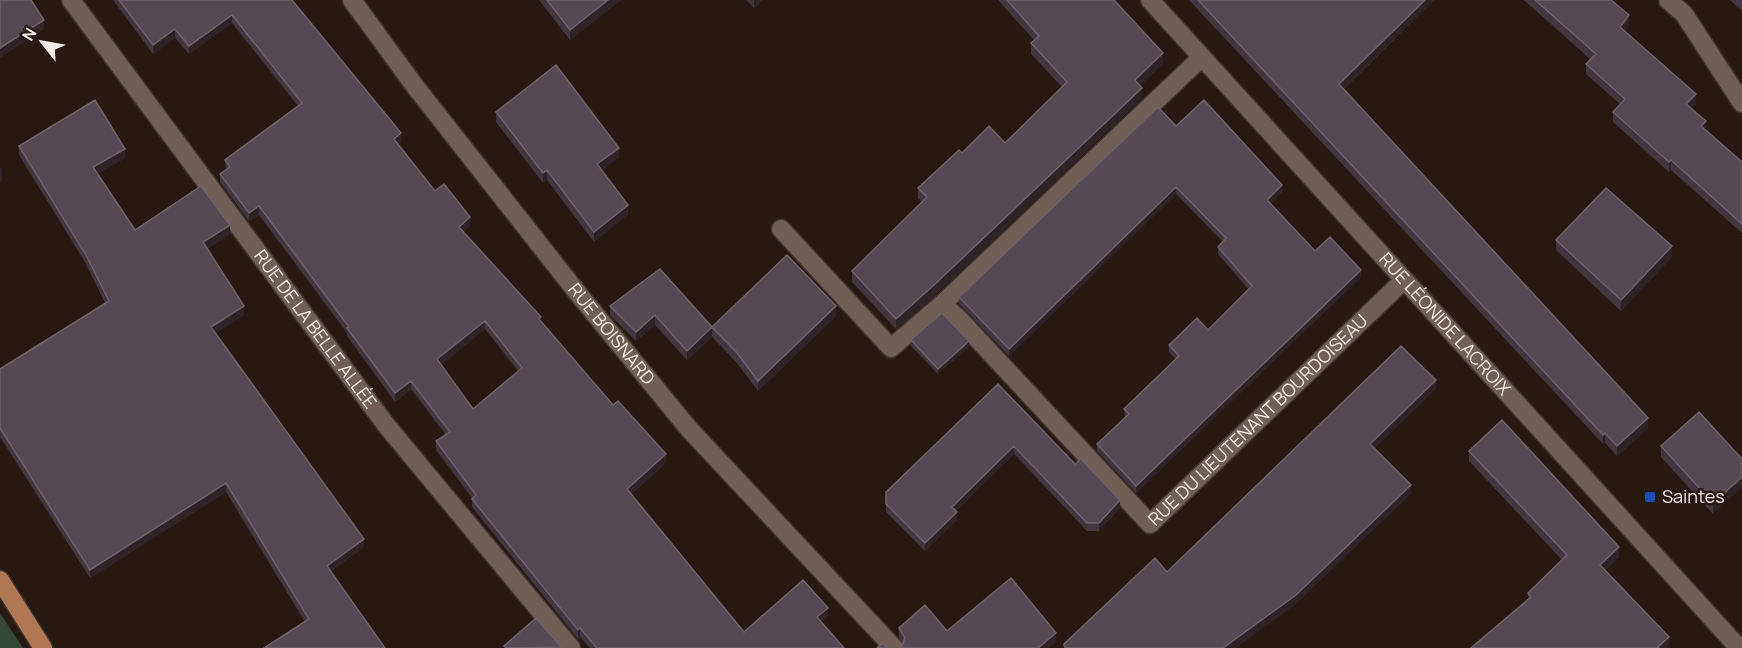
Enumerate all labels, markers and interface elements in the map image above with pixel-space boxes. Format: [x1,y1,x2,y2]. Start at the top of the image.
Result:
north arrow [12,12,72,72]
text: N [17,24,42,45]
street label: RUE DE LA BELLE ALLÉE [249,245,383,413]
street label: RUE LÉONIDE LACROIX [1374,247,1516,400]
street label: RUE BOISNARD [563,278,661,389]
street label: RUE DU LIEUTENANT BOURDOISEAU [1142,308,1372,531]
place label: Saintes [1662,484,1725,508]
marker: Saintes [1643,490,1657,504]

